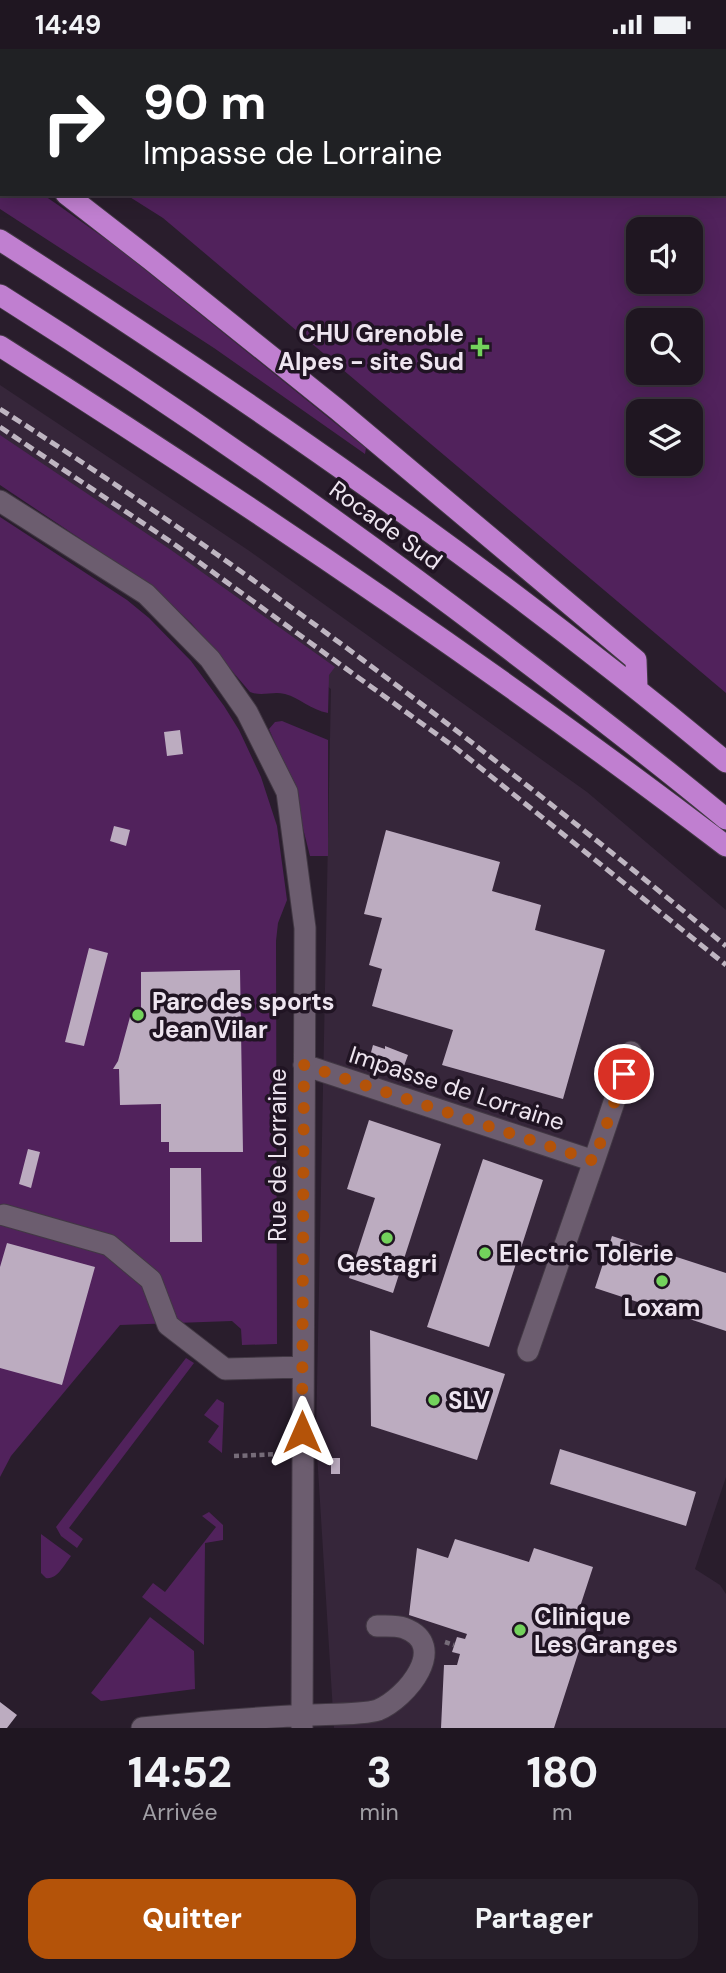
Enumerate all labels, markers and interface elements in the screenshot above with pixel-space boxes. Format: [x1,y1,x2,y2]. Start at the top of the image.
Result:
text: 14:49 [35,8,101,42]
text: 90 m [143,70,266,134]
icon: right [28,77,119,168]
text: Impasse de Lorraine [143,132,443,174]
map controls [626,217,703,476]
button: sound [626,217,703,294]
button: search [626,308,703,385]
place label: CHU Grenoble Alpes - site Sud [278,318,464,377]
marker: CHU Grenoble Alpes - site Sud [470,337,490,357]
button: layers [626,399,703,476]
street label: Rocade Sud [323,474,449,576]
place label: Parc des sports Jean Vilar [152,986,335,1045]
marker: Parc des sports Jean Vilar [130,1007,146,1023]
street label: Impasse de Lorraine [345,1039,569,1137]
pin [594,1044,654,1104]
icon: arrive [605,1055,643,1093]
street label: Rue de Lorraine [262,1068,293,1242]
marker: Gestagri [379,1230,395,1246]
place label: Electric Tolerie [499,1238,674,1269]
marker: Electric Tolerie [477,1245,493,1261]
place label: Gestagri [337,1248,437,1279]
marker: Loxam [654,1273,670,1289]
place label: Loxam [624,1292,700,1323]
place label: SLV [448,1385,490,1416]
marker: SLV [426,1392,442,1408]
position arrow [265,1395,339,1469]
place label: Clinique Les Granges [534,1601,678,1660]
marker: Clinique Les Granges [512,1622,528,1638]
text: 14:52 [128,1745,232,1800]
text: 3 [366,1745,392,1800]
text: 180 [526,1745,598,1800]
text: Arrivée [142,1797,218,1827]
text: min [360,1797,399,1827]
text: m [552,1797,573,1827]
button: Quitter [28,1879,356,1959]
button: Partager [370,1879,698,1959]

